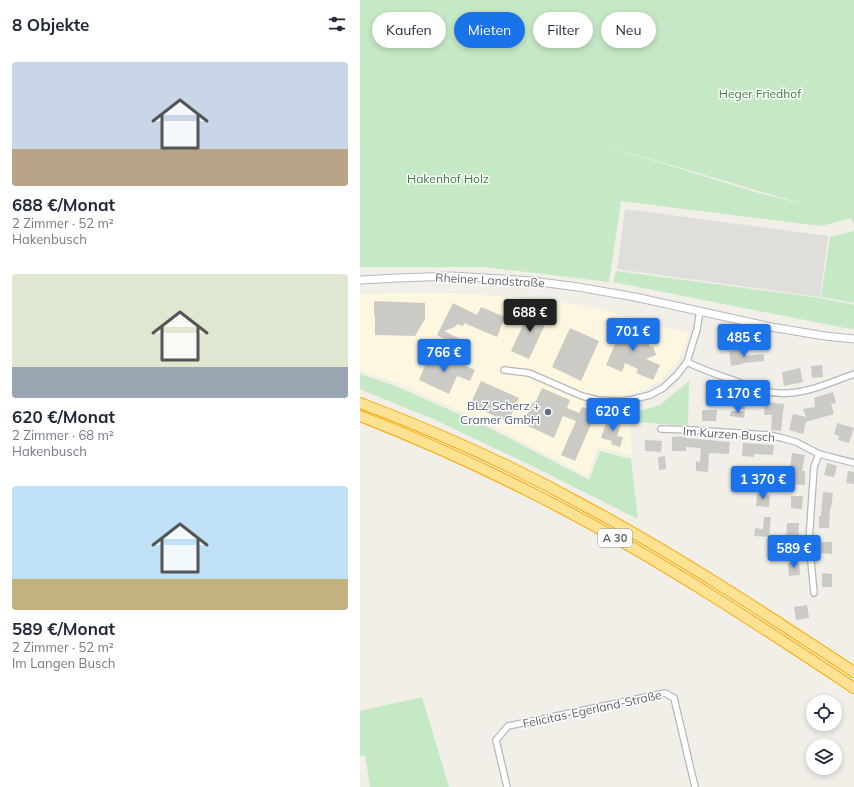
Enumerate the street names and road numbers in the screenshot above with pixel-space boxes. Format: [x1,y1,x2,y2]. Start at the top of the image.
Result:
street label: Rheiner Landstraße [435,270,545,290]
street label: Im Kurzen Busch [682,423,776,445]
road number: A 30 [598,529,632,547]
street label: Felicitas-Egerland-Straße [521,687,663,731]

